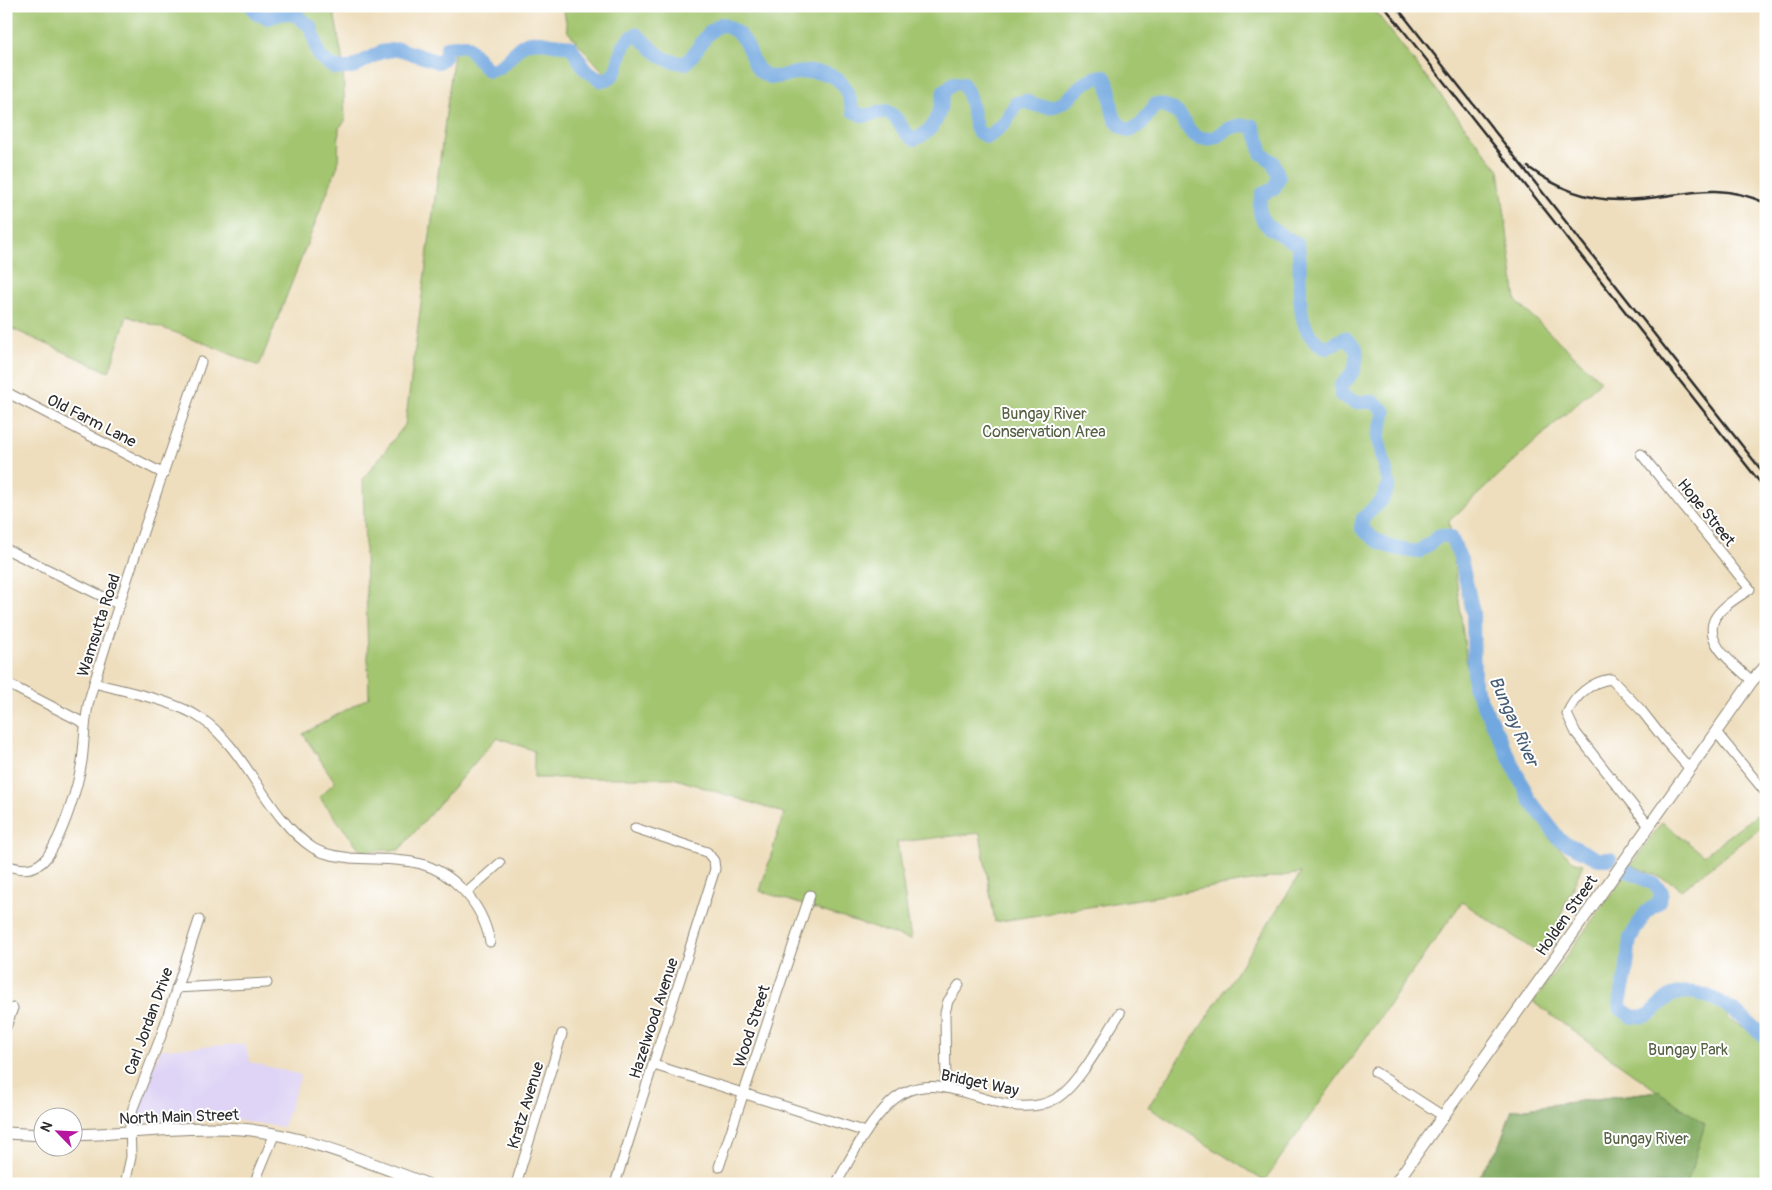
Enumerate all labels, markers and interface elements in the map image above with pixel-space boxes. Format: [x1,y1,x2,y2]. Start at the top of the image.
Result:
street label: Old Farm Lane [43,390,140,452]
park label: Bungay River Conservation Area [982,404,1106,442]
street label: Hope Street [1673,475,1740,551]
street label: Wamsutta Road [73,571,125,679]
water label: Bungay River [1484,673,1545,772]
street label: Holden Street [1532,871,1602,960]
street label: Hazelwood Avenue [625,955,683,1081]
street label: Carl Jordan Drive [120,965,178,1078]
street label: Wood Street [729,982,775,1070]
park label: Bungay Park [1648,1040,1728,1060]
street label: Kratz Avenue [503,1059,549,1151]
street label: Bridget Way [939,1065,1021,1101]
street label: North Main Street [119,1105,240,1129]
north arrow [32,1108,82,1158]
text: N [37,1119,56,1135]
park label: Bungay River [1603,1129,1689,1149]

